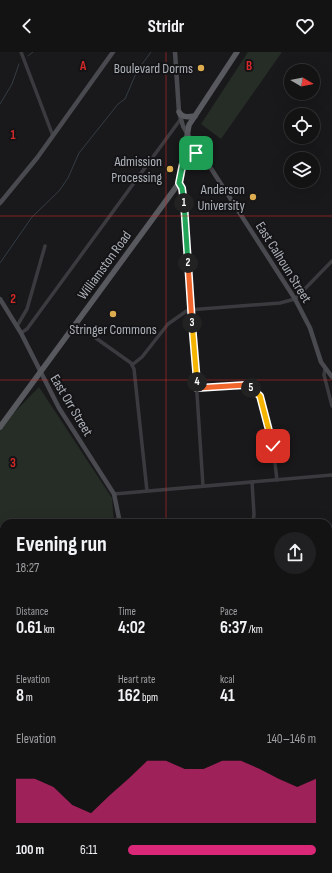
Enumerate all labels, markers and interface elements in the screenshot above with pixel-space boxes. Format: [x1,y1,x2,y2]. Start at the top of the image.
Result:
icon: back [16,15,38,37]
icon: heart [294,15,316,37]
text: Stridr [148,16,184,37]
text: A [79,58,87,74]
text: B [246,58,252,74]
place label: Boulevard Dorms [114,60,193,77]
marker: Boulevard Dorms [196,63,206,73]
north arrow [284,64,320,100]
map controls [284,64,320,188]
button: locate [284,108,320,144]
text: 1 [10,127,16,143]
pin [179,136,213,170]
icon: arrive [185,142,207,164]
button: layers [284,152,320,188]
place label: Admission Processing [111,153,162,186]
marker: Admission Processing [165,164,175,174]
place label: Anderson University [197,181,246,214]
marker: Anderson University [248,192,258,202]
pin: 1 [174,193,194,213]
text: 1 [182,196,186,209]
street label: East Calhoun Street [252,219,315,306]
street label: Williamston Road [74,228,135,303]
pin: 2 [178,253,198,273]
text: 2 [186,256,190,269]
text: 2 [10,291,16,307]
marker: Stringer Commons [108,309,118,319]
pin: 3 [182,313,202,333]
text: 3 [190,316,194,329]
place label: Stringer Commons [69,321,157,338]
street label: East Orr Street [46,371,97,439]
pin: 4 [187,372,207,392]
text: 4 [194,375,200,388]
pin: 5 [241,378,261,398]
text: 5 [249,381,253,394]
pin [256,429,290,463]
icon: check [262,435,284,457]
text: 3 [10,455,16,471]
text: Evening run [16,531,107,558]
button: share [274,532,316,574]
text: 18:27 [16,560,39,576]
text: Distance [16,605,48,618]
text: Time [118,605,136,618]
text: Pace [220,605,238,618]
text: 0.61 [16,618,42,638]
text: 4:02 [118,618,145,638]
text: 6:37 [220,618,247,638]
text: km [42,623,55,636]
text: /km [247,623,263,636]
text: Elevation [16,673,50,686]
text: Heart rate [118,673,156,686]
text: kcal [220,673,235,686]
text: 8 [16,686,24,706]
text: 162 [118,686,140,706]
text: 41 [220,686,235,706]
text: m [24,691,33,704]
text: bpm [140,691,158,704]
text: Elevation [16,731,56,747]
text: 140–146 m [267,731,316,747]
text: 100 m [16,842,44,858]
text: 6:11 [80,842,97,858]

